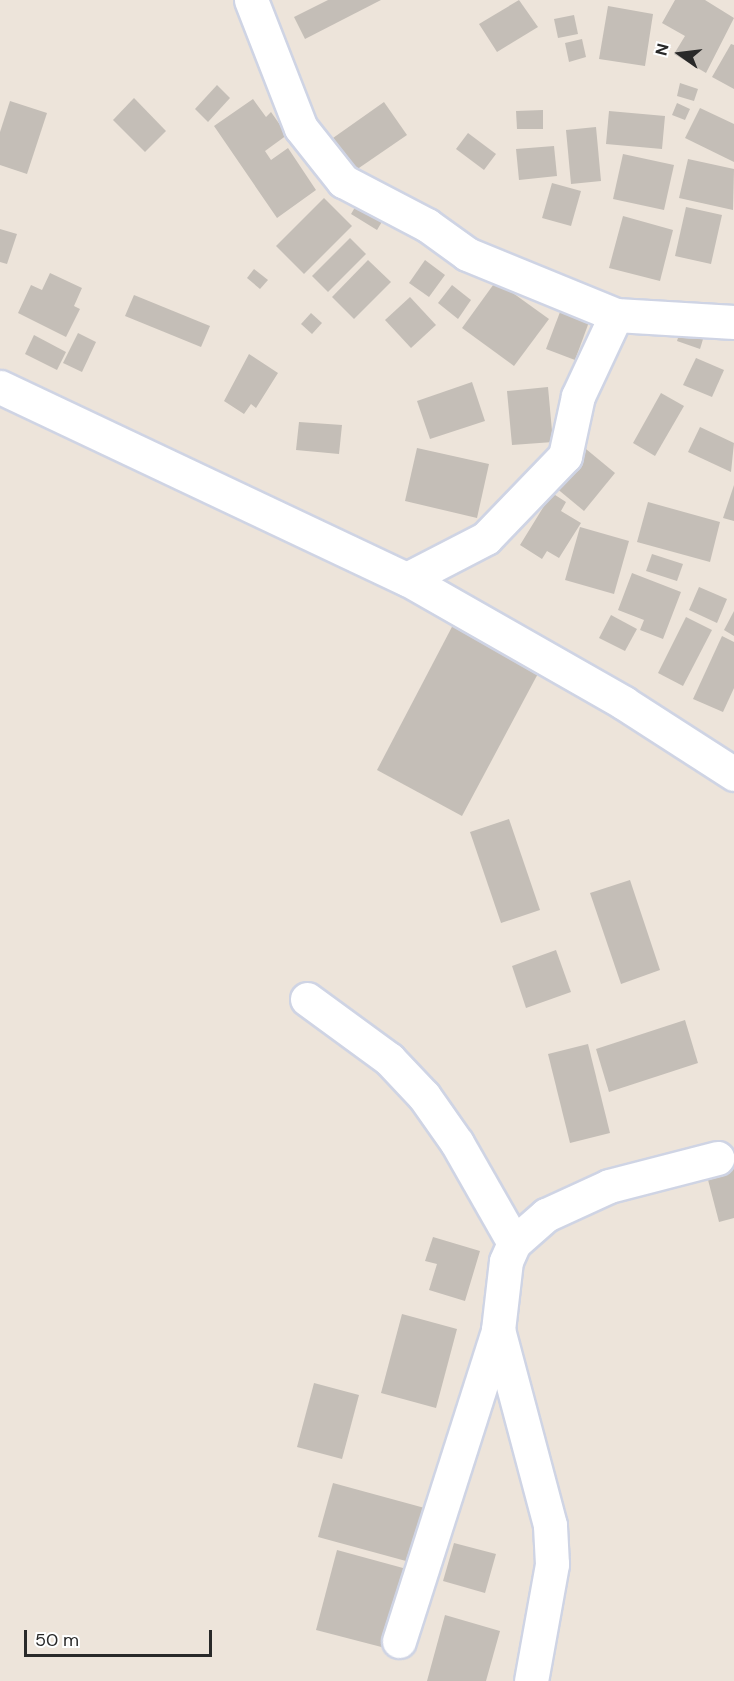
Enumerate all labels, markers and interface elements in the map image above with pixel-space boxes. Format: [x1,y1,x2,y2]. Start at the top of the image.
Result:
north arrow [650,24,710,84]
text: N [650,41,674,58]
scale bar [27,1618,214,1656]
text: 50 m [35,1628,79,1652]

